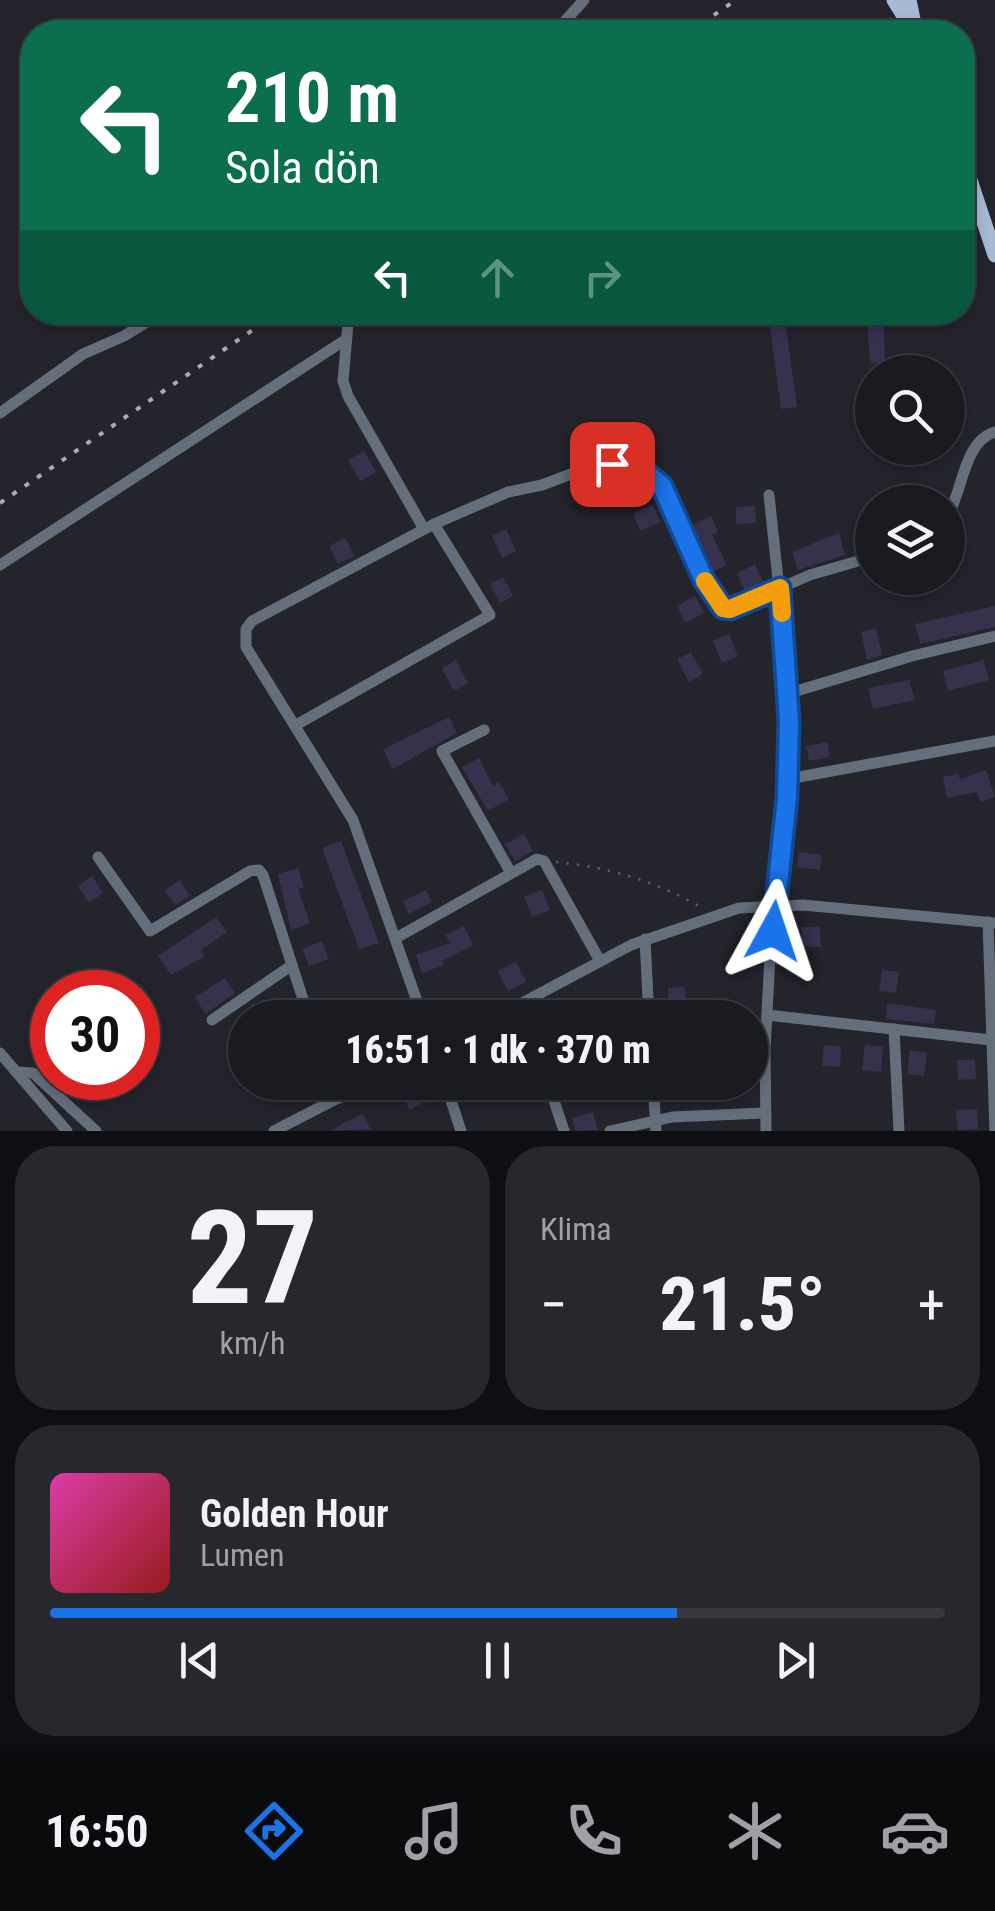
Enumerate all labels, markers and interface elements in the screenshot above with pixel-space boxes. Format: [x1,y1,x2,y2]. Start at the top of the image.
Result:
text: 210 m [225,57,399,139]
icon: left [60,60,190,190]
text: Sola dön [225,141,380,194]
icon: left [365,250,420,305]
icon: ahead [470,250,525,305]
icon: right [575,250,630,305]
map controls [855,355,965,595]
button: search [855,355,965,465]
pin [570,422,655,507]
icon: arrive [585,437,640,492]
button: layers [855,485,965,595]
position arrow [721,879,825,983]
speed limit sign: 30 [30,970,160,1100]
text: 16:51 · 1 dk · 370 m [345,1028,651,1072]
text: 27 [187,1182,318,1335]
text: Klima [540,1210,612,1248]
text: 21.5° [660,1260,826,1348]
text: − [540,1273,568,1337]
text: + [918,1273,945,1337]
text: km/h [220,1324,285,1362]
text: Golden Hour [200,1492,389,1536]
text: Lumen [200,1536,285,1574]
icon: previous [172,1633,227,1688]
icon: pause [470,1633,525,1688]
icon: next [768,1633,823,1688]
icon: directions [239,1796,309,1866]
icon: music [399,1796,469,1866]
icon: phone [559,1796,629,1866]
icon: climate [720,1796,790,1866]
icon: car [880,1796,950,1866]
text: 16:50 [45,1805,148,1858]

